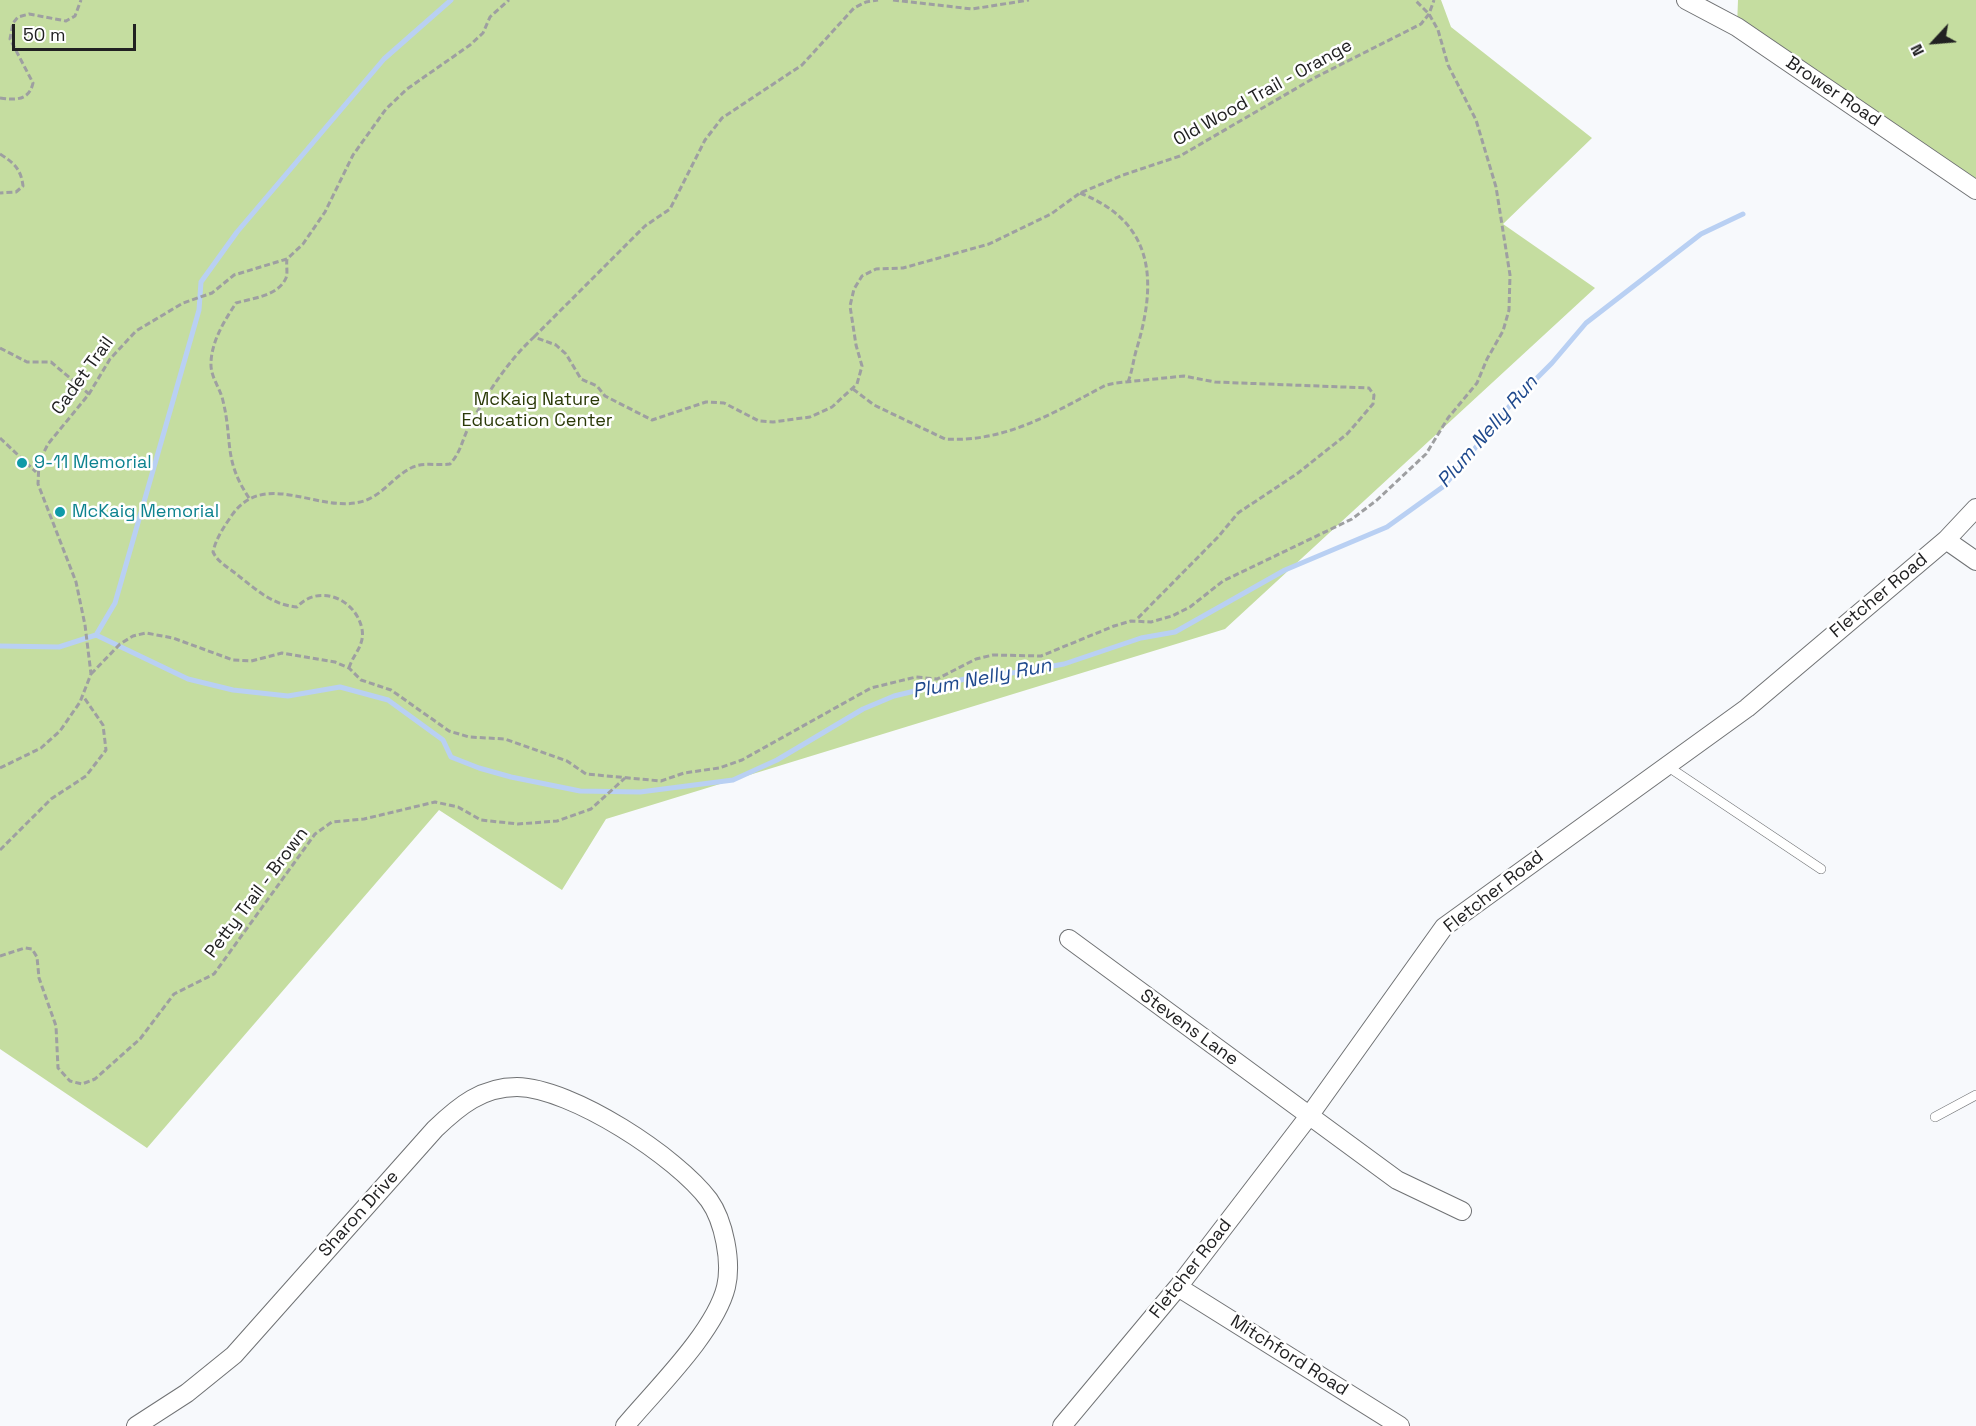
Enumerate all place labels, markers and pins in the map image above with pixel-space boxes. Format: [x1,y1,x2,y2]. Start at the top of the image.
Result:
place label: 9-11 Memorial [34,452,152,474]
marker: 9-11 Memorial [15,456,29,470]
place label: McKaig Memorial [72,501,219,523]
marker: McKaig Memorial [53,505,67,519]

